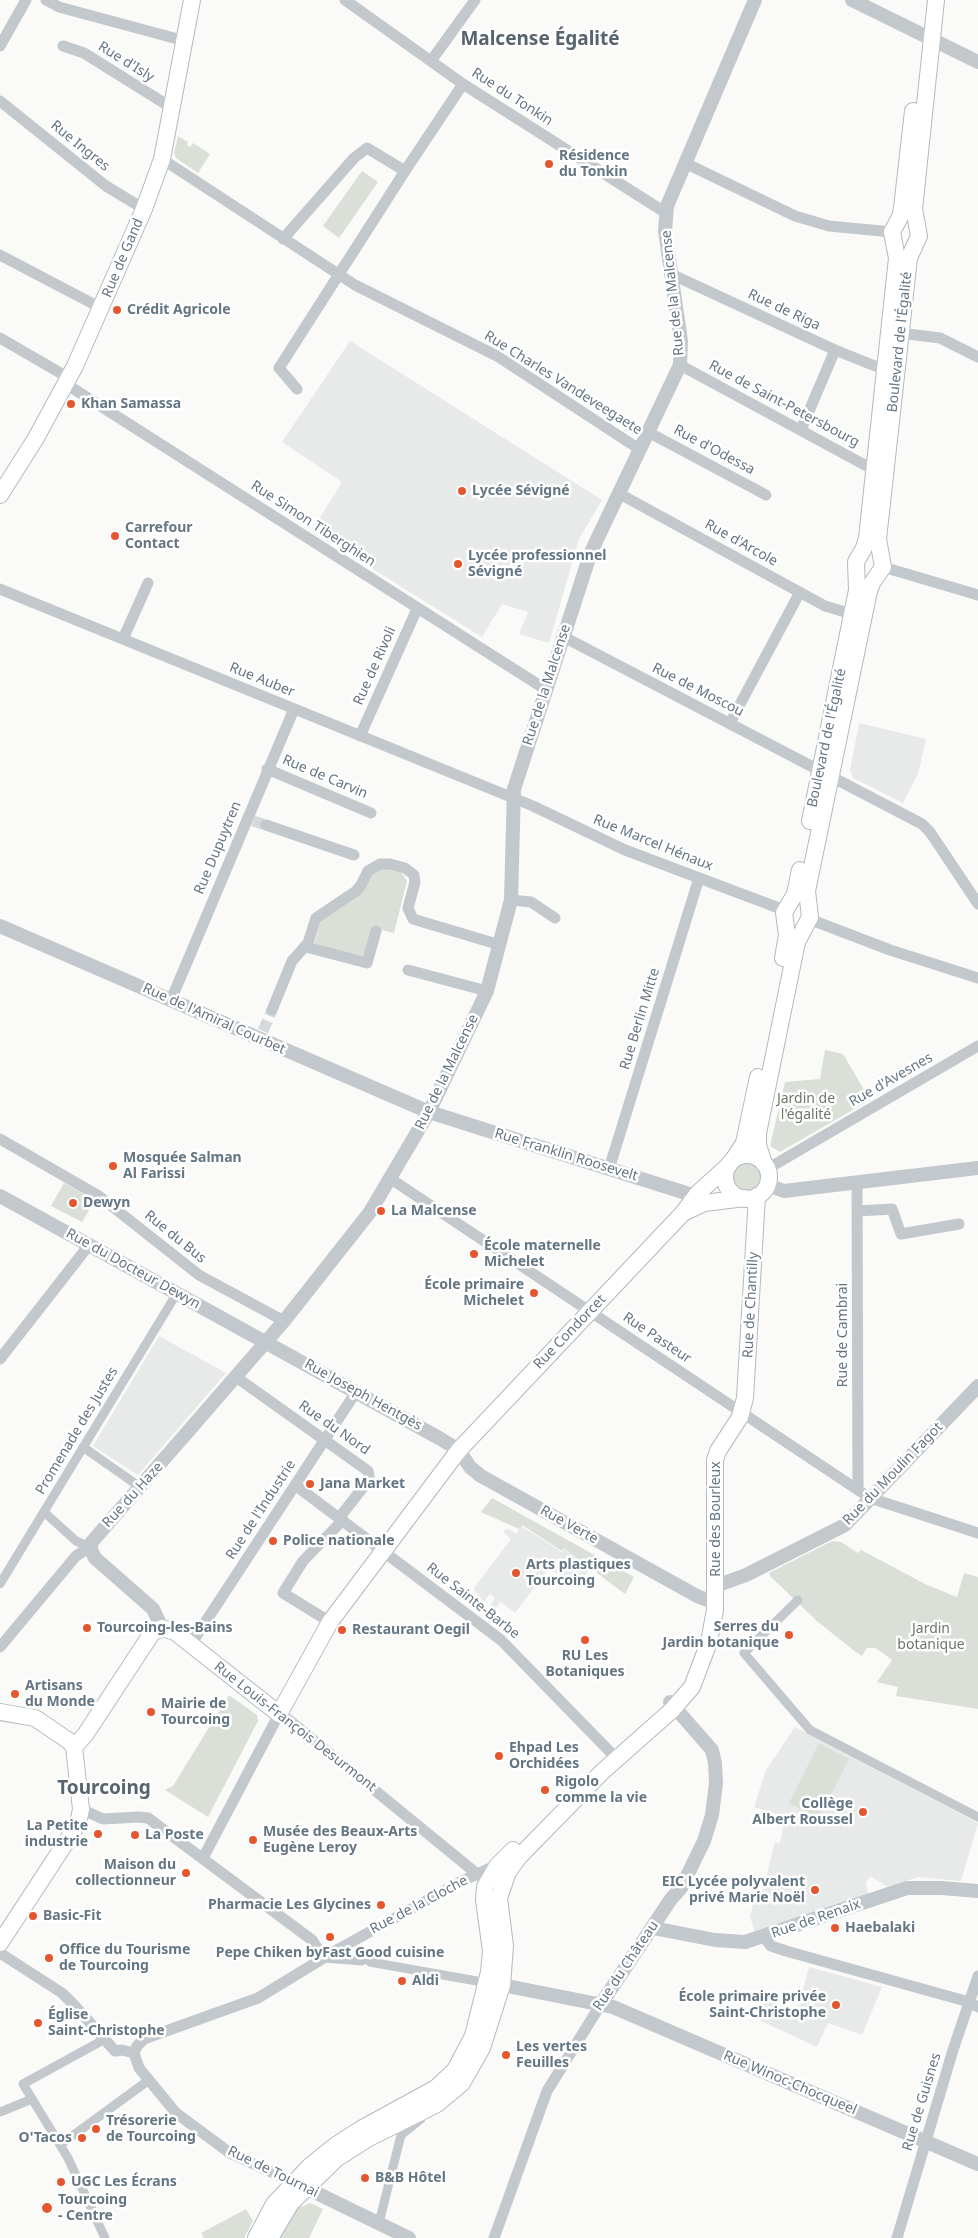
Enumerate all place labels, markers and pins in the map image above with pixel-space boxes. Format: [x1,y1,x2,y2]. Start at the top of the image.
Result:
place label: Résidence du Tonkin [559,148,630,180]
marker: Résidence du Tonkin [543,158,555,170]
place label: Crédit Agricole [127,302,231,318]
marker: Crédit Agricole [111,304,123,316]
place label: Khan Samassa [81,396,181,412]
marker: Khan Samassa [65,398,77,410]
place label: Lycée Sévigné [472,483,570,499]
marker: Lycée Sévigné [456,485,468,497]
place label: Carrefour Contact [125,520,192,552]
marker: Carrefour Contact [109,530,121,542]
place label: Lycée professionnel Sévigné [468,548,606,580]
marker: Lycée professionnel Sévigné [452,558,464,570]
place label: Mosquée Salman Al Farissi [123,1150,242,1182]
marker: Mosquée Salman Al Farissi [107,1160,119,1172]
place label: Dewyn [83,1195,130,1211]
marker: Dewyn [67,1197,79,1209]
place label: La Malcense [391,1203,477,1219]
marker: La Malcense [375,1205,387,1217]
place label: École maternelle Michelet [484,1238,601,1270]
marker: École maternelle Michelet [468,1248,480,1260]
place label: École primaire Michelet [424,1277,524,1310]
marker: École primaire Michelet [528,1287,540,1299]
place label: Jana Market [320,1476,405,1492]
marker: Jana Market [304,1478,316,1490]
place label: Police nationale [283,1533,395,1549]
marker: Police nationale [267,1535,279,1547]
place label: Arts plastiques Tourcoing [526,1557,631,1590]
marker: Arts plastiques Tourcoing [510,1567,522,1579]
place label: Serres du Jardin botanique [663,1619,779,1651]
place label: Tourcoing-les-Bains [97,1620,233,1636]
marker: Tourcoing-les-Bains [81,1622,93,1634]
place label: Restaurant Oegil [352,1622,470,1638]
marker: Restaurant Oegil [336,1624,348,1636]
marker: Serres du Jardin botanique [783,1629,795,1641]
marker: RU Les Botaniques [579,1634,591,1646]
place label: RU Les Botaniques [545,1648,625,1680]
place label: Artisans du Monde [25,1678,95,1710]
marker: Artisans du Monde [9,1688,21,1700]
place label: Mairie de Tourcoing [161,1696,230,1728]
marker: Mairie de Tourcoing [145,1706,157,1718]
place label: Ehpad Les Orchidées [509,1740,579,1772]
marker: Ehpad Les Orchidées [493,1750,505,1762]
place label: Rigolo comme la vie [555,1774,647,1806]
marker: Rigolo comme la vie [539,1784,551,1796]
place label: Collège Albert Roussel [752,1796,853,1828]
marker: Collège Albert Roussel [857,1806,869,1818]
place label: La Petite industrie [25,1818,88,1850]
place label: Musée des Beaux-Arts Eugène Leroy [263,1824,417,1856]
place label: La Poste [145,1827,204,1843]
marker: La Petite industrie [92,1828,104,1840]
marker: La Poste [129,1829,141,1841]
marker: Musée des Beaux-Arts Eugène Leroy [247,1834,259,1846]
place label: Maison du collectionneur [75,1857,176,1890]
marker: Maison du collectionneur [180,1867,192,1879]
place label: EIC Lycée polyvalent privé Marie Noël [662,1874,805,1906]
marker: EIC Lycée polyvalent privé Marie Noël [809,1884,821,1896]
place label: Pharmacie Les Glycines [208,1897,371,1913]
marker: Pharmacie Les Glycines [375,1899,387,1911]
place label: Basic-Fit [43,1908,102,1924]
marker: Basic-Fit [27,1910,39,1922]
place label: Haebalaki [845,1920,915,1936]
marker: Haebalaki [829,1922,841,1934]
marker: Pepe Chiken byFast Good cuisine [324,1931,336,1943]
place label: Office du Tourisme de Tourcoing [59,1942,190,1974]
place label: Pepe Chiken byFast Good cuisine [216,1945,444,1961]
marker: Office du Tourisme de Tourcoing [43,1952,55,1964]
place label: Aldi [412,1973,439,1989]
marker: Aldi [396,1975,408,1987]
place label: École primaire privée Saint-Christophe [679,1989,826,2021]
marker: École primaire privée Saint-Christophe [830,1999,842,2011]
place label: Église Saint-Christophe [48,2007,165,2040]
marker: Église Saint-Christophe [32,2017,44,2029]
place label: Les vertes Feuilles [516,2039,587,2072]
marker: Les vertes Feuilles [500,2049,512,2061]
place label: Trésorerie de Tourcoing [106,2113,196,2146]
marker: Trésorerie de Tourcoing [90,2123,102,2135]
place label: O'Tacos [19,2130,72,2146]
marker: O'Tacos [76,2132,88,2144]
place label: B&B Hôtel [375,2170,446,2186]
marker: B&B Hôtel [359,2172,371,2184]
place label: UGC Les Écrans [71,2174,177,2190]
marker: UGC Les Écrans [55,2176,67,2188]
place label: Tourcoing - Centre [58,2192,127,2224]
marker: Tourcoing - Centre [40,2201,54,2215]

